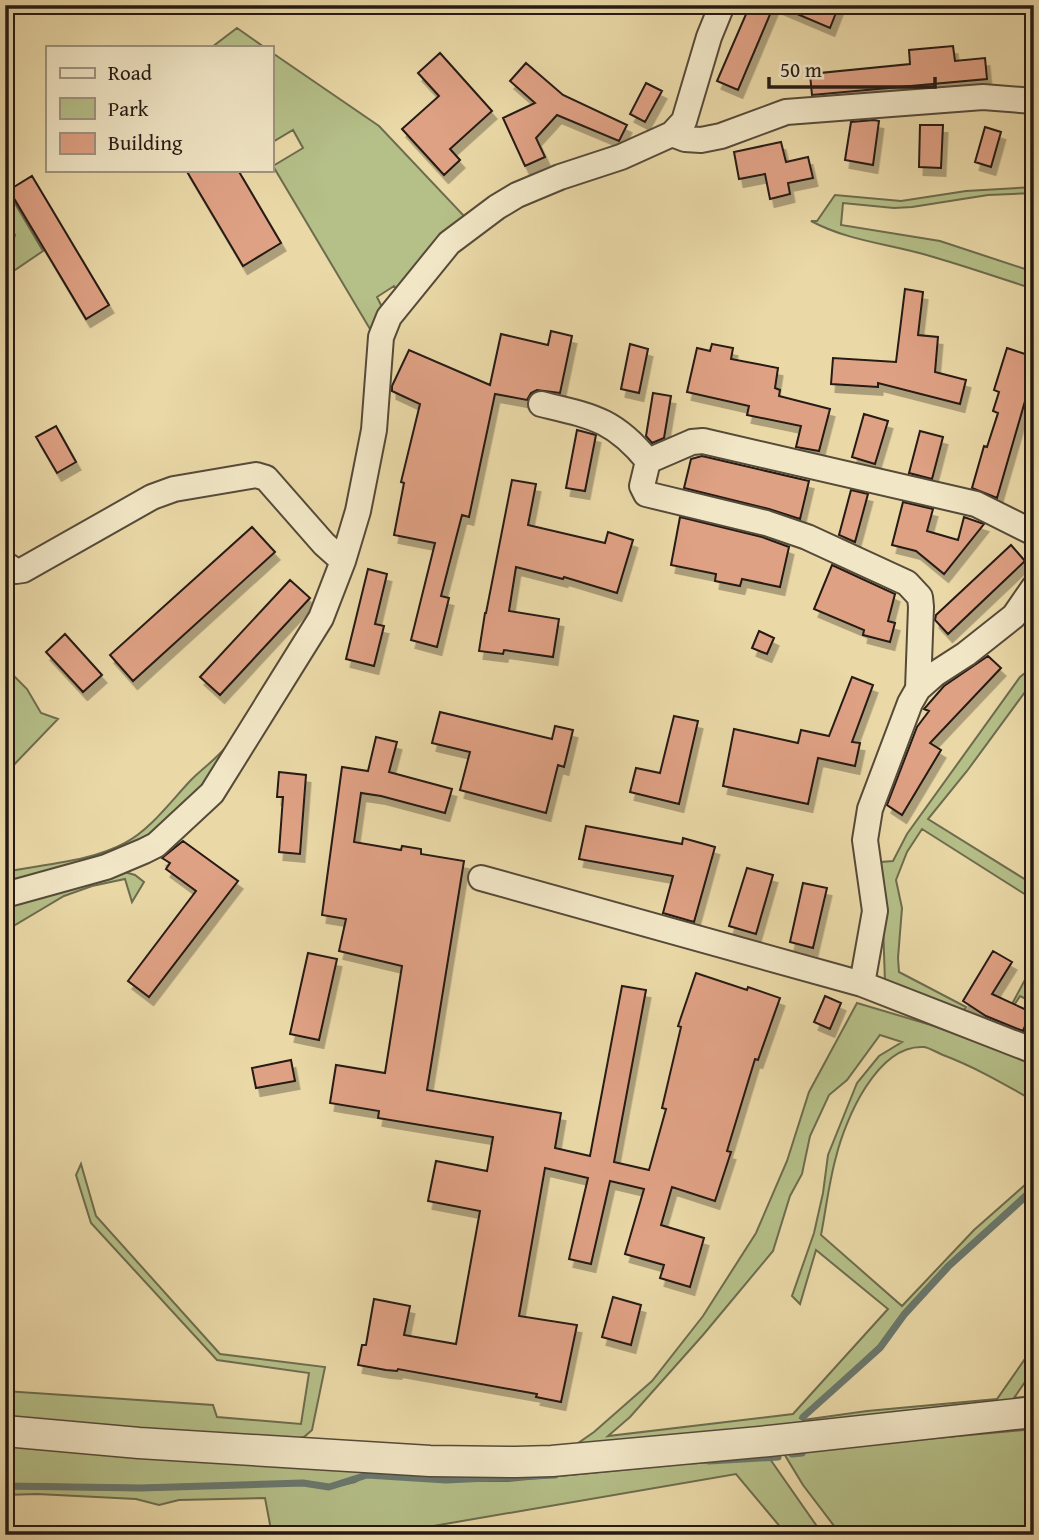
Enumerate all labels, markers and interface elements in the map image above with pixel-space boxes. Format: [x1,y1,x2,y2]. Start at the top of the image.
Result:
legend [46,46,273,172]
scale bar [769,46,936,90]
text: 50 m [780,54,822,85]
text: Road [108,57,153,88]
text: Park [108,93,149,124]
text: Building [108,127,183,158]

